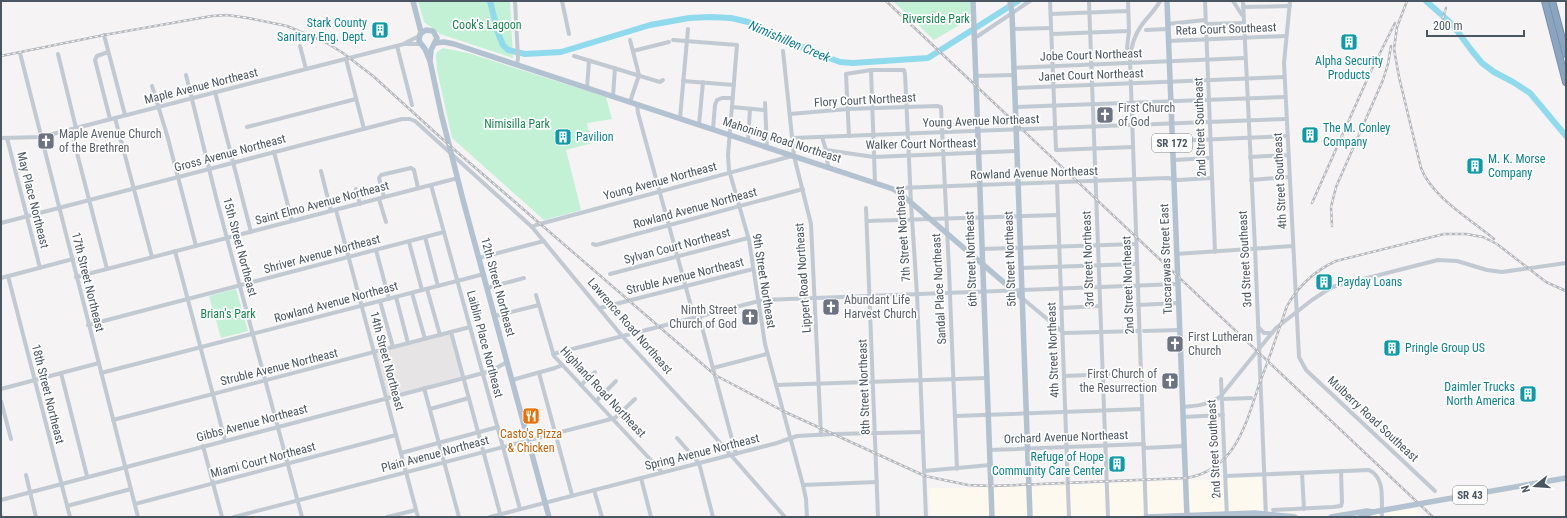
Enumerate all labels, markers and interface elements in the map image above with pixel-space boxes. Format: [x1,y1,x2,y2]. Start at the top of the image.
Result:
park label: Riverside Park [902,12,970,26]
scale bar [1427,12,1524,38]
place label: Stark County Sanitary Eng. Dept. [277,16,367,44]
park label: Cook's Lagoon [452,18,522,32]
water label: Nimishillen Creek [747,18,833,65]
text: 200 m [1433,19,1463,33]
building icon: Stark County Sanitary Eng. Dept. [370,20,390,40]
street label: Reta Court Southeast [1175,20,1277,38]
building icon: Alpha Security Products [1339,32,1359,52]
street label: Jobe Court Northeast [1040,46,1143,64]
place label: Alpha Security Products [1315,54,1383,82]
street label: Maple Avenue Northeast [143,65,260,107]
street label: Janet Court Northeast [1038,66,1144,84]
street label: 2nd Street Southeast [1191,77,1209,177]
street label: Flory Court Northeast [814,90,917,110]
place label: First Church of God [1118,101,1175,129]
church icon: First Church of God [1095,105,1115,125]
street label: Young Avenue Northeast [922,112,1040,130]
street label: Mahoning Road Northeast [721,114,843,166]
park label: Nimisilla Park [484,117,550,131]
place label: The M. Conley Company [1323,121,1390,149]
building icon: The M. Conley Company [1300,125,1320,145]
place label: Maple Avenue Church of the Brethren [59,127,162,155]
building icon: Pavilion [553,127,573,147]
place label: Pavilion [576,130,614,144]
church icon: Maple Avenue Church of the Brethren [36,131,56,151]
street label: Gross Avenue Northeast [173,131,288,175]
street label: 4th Street Southeast [1270,132,1290,230]
road number: SR 172 [1152,134,1192,152]
street label: Walker Court Northeast [865,136,977,152]
street label: May Place Northeast [14,150,52,250]
place label: M. K. Morse Company [1488,152,1546,180]
building icon: M. K. Morse Company [1465,156,1485,176]
street label: Young Avenue Northeast [602,159,719,203]
street label: Rowland Avenue Northeast [970,164,1098,182]
street label: Saint Elmo Avenue Northeast [254,178,391,228]
street label: Rowland Avenue Northeast [632,185,759,231]
street label: 7th Street Northeast [893,185,913,282]
street label: 15th Street Northeast [220,196,260,298]
street label: Tuscarawas Street East [1157,203,1175,315]
street label: 6th Street Northeast [962,210,980,307]
street label: 5th Street Northeast [1001,210,1019,307]
street label: 3rd Street Northeast [1079,210,1097,307]
street label: 3rd Street Southeast [1235,210,1255,308]
street label: Lippert Road Northeast [792,222,814,333]
street label: Sylvan Court Northeast [622,225,732,267]
street label: 17th Street Northeast [69,231,107,334]
street label: Shriver Avenue Northeast [262,232,382,276]
street label: 9th Street Northeast [750,232,778,330]
street label: Sandal Place Northeast [929,233,949,345]
street label: 2nd Street Northeast [1119,235,1137,334]
street label: 12th Street Northeast [478,236,518,338]
street label: Struble Avenue Northeast [625,254,746,297]
building icon: Payday Loans [1314,272,1334,292]
street label: Lawrence Road Northeast [585,275,676,377]
place label: Payday Loans [1337,275,1402,289]
street label: Rowland Avenue Northeast [273,279,400,325]
street label: Laiblin Place Northeast [464,289,506,400]
place label: Abundant Life Harvest Church [844,293,917,321]
church icon: Abundant Life Harvest Church [821,297,841,317]
street label: 4th Street Northeast [1044,301,1062,398]
place label: Ninth Street Church of God [669,303,737,331]
park label: Brian's Park [200,307,256,321]
church icon: Ninth Street Church of God [740,307,760,327]
street label: 14th Street Northeast [367,310,407,412]
place label: First Lutheran Church [1188,330,1253,358]
church icon: First Lutheran Church [1165,334,1185,354]
street label: 8th Street Northeast [855,338,873,435]
building icon: Pringle Group US [1382,338,1402,358]
place label: Pringle Group US [1405,341,1485,355]
street label: 18th Street Northeast [29,343,67,446]
street label: Highland Road Northeast [557,344,649,441]
street label: Struble Avenue Northeast [219,345,340,388]
place label: First Church of the Resurrection [1079,367,1157,395]
church icon: First Church of the Resurrection [1160,371,1180,391]
street label: Mulberry Road Southeast [1325,373,1422,465]
place label: Daimler Trucks North America [1444,380,1515,408]
building icon: Daimler Trucks North America [1518,384,1538,404]
street label: 2nd Street Southeast [1204,399,1224,499]
street label: Gibbs Avenue Northeast [195,401,309,445]
restaurant icon: Casto's Pizza & Chicken [521,406,541,426]
place label: Casto's Pizza & Chicken [500,427,562,455]
street label: Orchard Avenue Northeast [1004,428,1129,446]
street label: Spring Avenue Northeast [643,431,761,473]
street label: Plain Avenue Northeast [380,433,491,475]
street label: Miami Court Northeast [209,439,317,481]
place label: Refuge of Hope Community Care Center [992,450,1104,478]
building icon: Refuge of Hope Community Care Center [1107,454,1127,474]
north arrow [1515,466,1555,506]
text: N [1519,483,1533,494]
road number: SR 43 [1453,486,1487,504]

